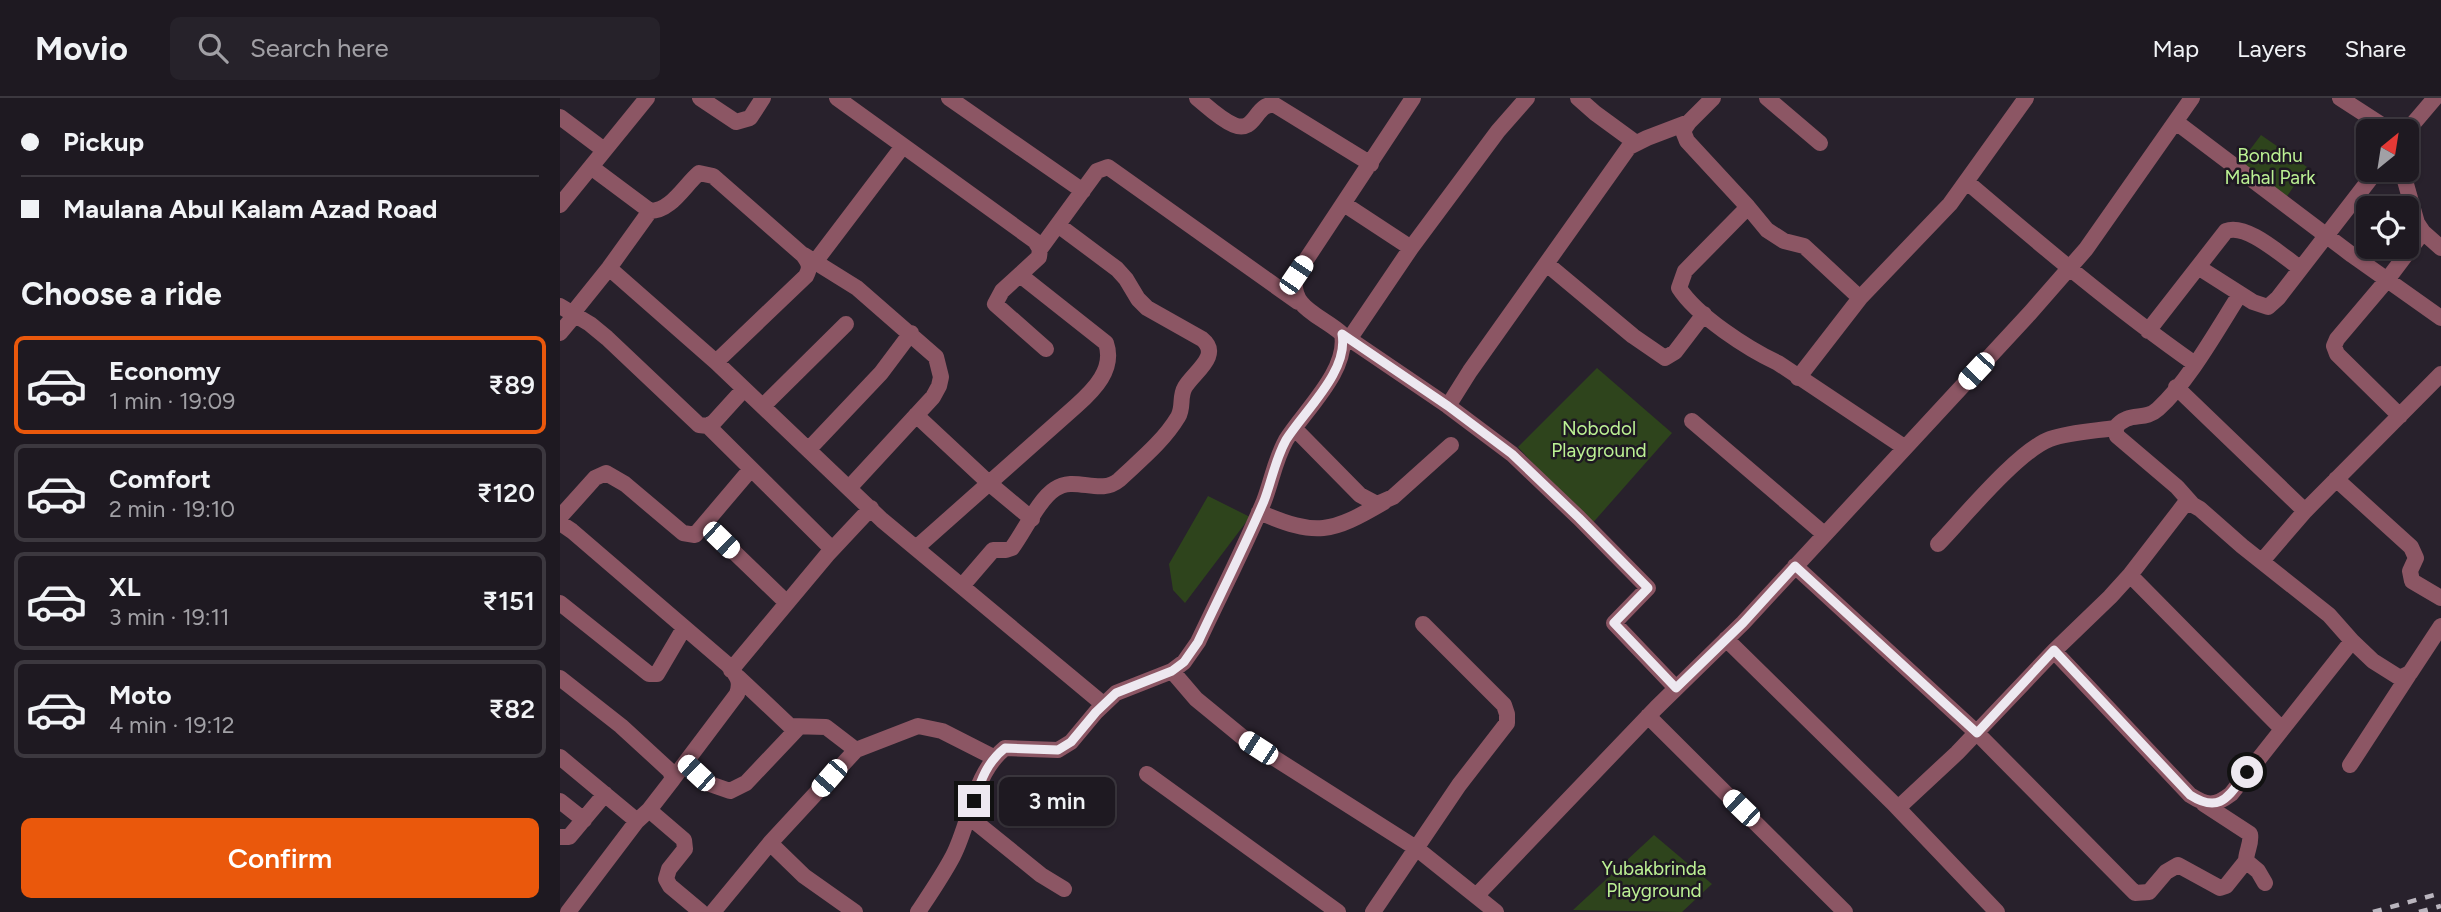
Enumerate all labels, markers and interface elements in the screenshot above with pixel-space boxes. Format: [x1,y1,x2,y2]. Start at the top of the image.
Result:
search box [170,17,660,80]
text: Movio [35,29,128,68]
icon: search [194,29,232,67]
text: Search here [250,32,389,64]
text: Map [2152,34,2199,63]
text: Layers [2237,34,2306,63]
text: Share [2344,34,2406,63]
north arrow [2356,119,2418,182]
map controls [2356,119,2419,259]
text: Pickup [63,126,144,158]
park label: Bondhu Mahal Park [2224,144,2316,189]
text: Maulana Abul Kalam Azad Road [63,193,438,225]
button: locate [2356,196,2419,259]
car [1276,252,1317,298]
text: Choose a ride [21,275,222,313]
car [1954,348,1999,394]
icon: car [25,354,88,417]
text: Economy [109,355,221,387]
text: ₹89 [488,369,535,401]
text: 1 min · 19:09 [109,387,235,415]
park label: Nobodol Playground [1551,417,1647,462]
icon: car [25,462,88,525]
text: Comfort [109,463,211,495]
text: ₹120 [477,477,535,509]
text: 2 min · 19:10 [109,495,235,523]
car [699,518,744,562]
icon: car [25,570,88,633]
text: XL [109,571,141,603]
text: ₹151 [482,585,535,617]
text: 3 min · 19:11 [109,603,229,631]
icon: car [25,678,88,741]
text: Moto [109,679,172,711]
text: ₹82 [488,693,535,725]
text: 4 min · 19:12 [109,711,235,739]
car [1235,728,1282,768]
car [674,751,719,795]
car [808,755,851,801]
route start [2231,756,2263,788]
callout: 3 min [998,776,1114,826]
route end [958,785,990,817]
car [1719,786,1764,830]
text: 3 min [1029,787,1085,815]
button: Confirm [21,818,539,898]
park label: Yubakbrinda Playground [1602,857,1706,902]

